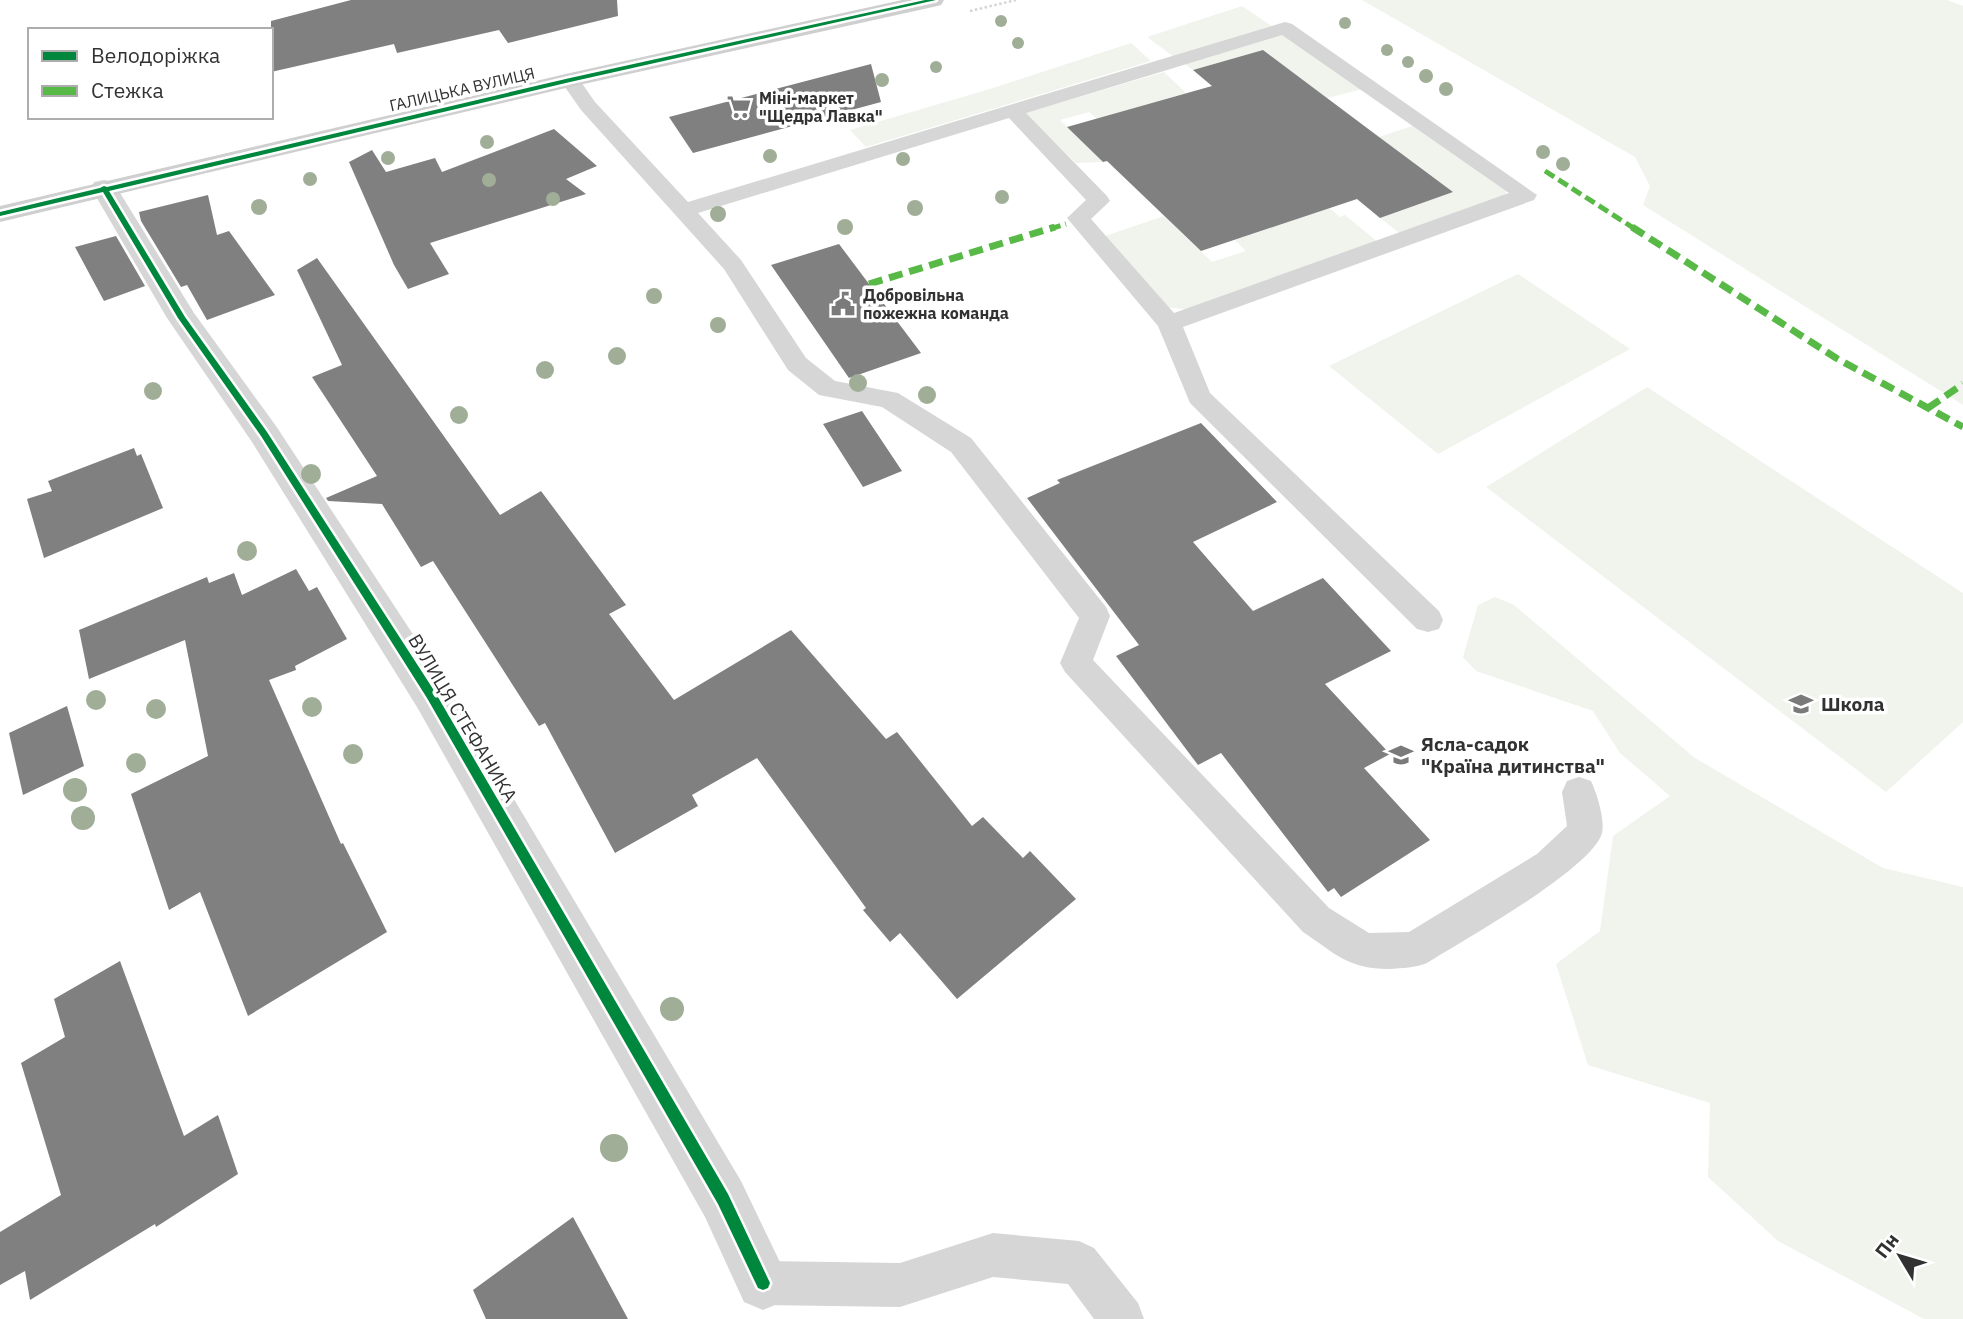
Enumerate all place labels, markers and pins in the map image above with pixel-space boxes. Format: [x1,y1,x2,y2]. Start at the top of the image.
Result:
place label: Міні-маркет "Щедра Лавка" [759,88,883,126]
supermarket icon: Міні-маркет "Щедра Лавка" [725,93,753,121]
place label: Добровільна пожежна команда [863,285,1009,323]
public building icon: Добровільна пожежна команда [829,290,857,318]
school or university icon: Школа [1787,690,1815,718]
place label: Школа [1821,692,1885,716]
place label: Ясла-садок "Країна дитинства" [1421,732,1605,778]
school or university icon: Ясла-садок "Країна дитинства" [1387,741,1415,769]

